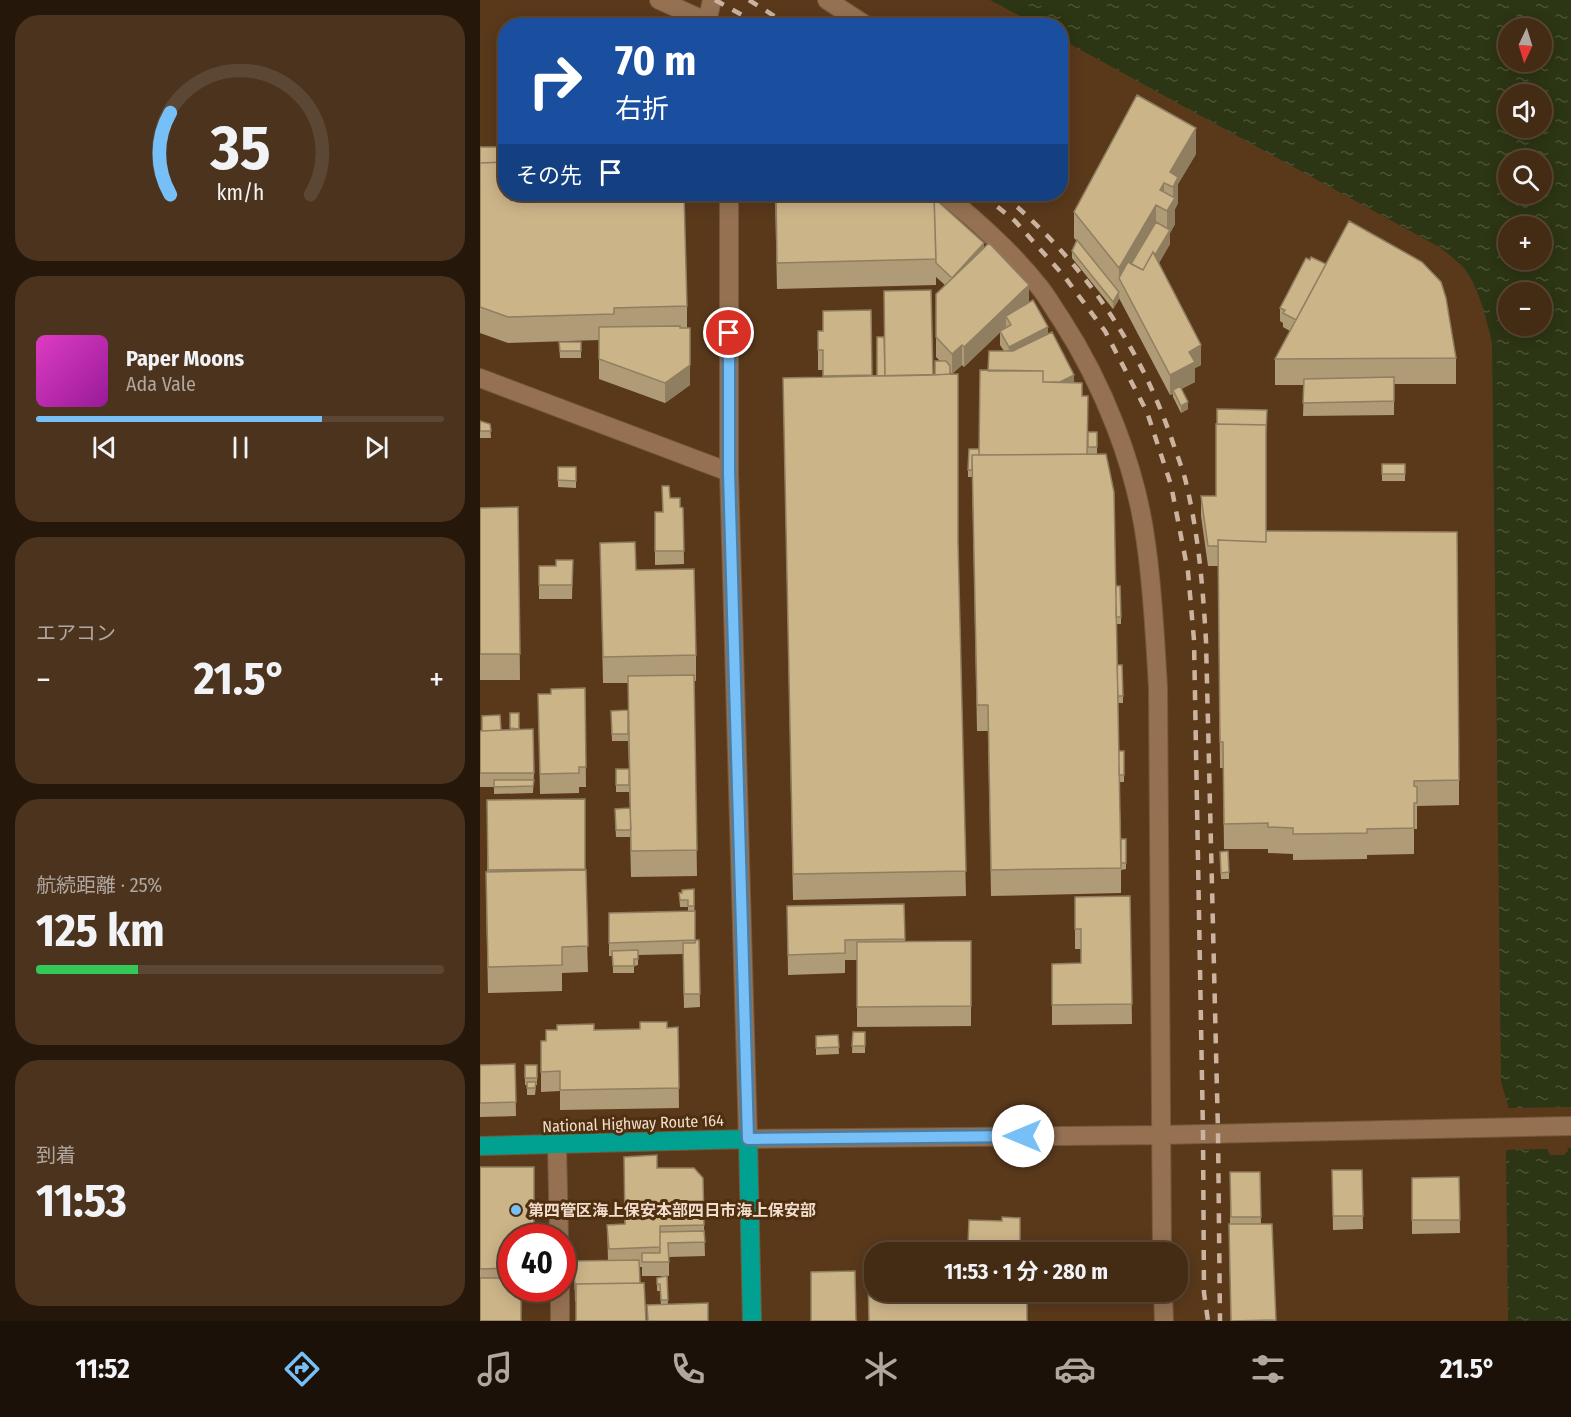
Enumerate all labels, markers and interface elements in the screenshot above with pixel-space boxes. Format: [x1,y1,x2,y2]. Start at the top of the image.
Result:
north arrow [1498,18,1552,72]
map controls [1498,18,1552,336]
text: 70 m [615,36,696,86]
icon: right [516,42,594,120]
button: sound [1498,84,1552,138]
text: 右折 [615,93,669,125]
text: 35 [209,111,270,186]
button: search [1498,150,1552,204]
icon: arrive [594,156,627,189]
text: その先 [516,162,582,189]
text: km/h [216,180,264,206]
button: + [1498,216,1552,270]
button: − [1498,282,1552,336]
pin [703,307,754,358]
icon: arrive [712,316,745,349]
text: Paper Moons [126,345,244,372]
text: Ada Vale [126,372,196,396]
icon: previous [88,431,121,464]
icon: pause [224,431,257,464]
icon: next [360,431,393,464]
text: エアコン [36,621,116,645]
text: 21.5° [194,652,286,706]
text: − [36,660,51,700]
text: + [429,660,444,700]
text: 航続距離 · 25% [36,873,162,897]
text: 125 km [36,904,165,958]
position arrow [991,1104,1055,1168]
street label: National Highway Route 164 [542,1111,724,1136]
text: 到着 [36,1143,76,1167]
text: 11:53 [36,1174,127,1228]
place label: 第四管区海上保安本部四日市海上保安部 [528,1201,816,1220]
marker: 第四管区海上保安本部四日市海上保安部 [509,1203,523,1217]
speed limit sign: 40 [498,1224,576,1302]
text: 11:53 · 1 分 · 280 m [944,1258,1108,1285]
icon: directions [281,1348,323,1390]
icon: music [474,1348,516,1390]
icon: phone [667,1348,709,1390]
icon: climate [860,1348,902,1390]
icon: car [1054,1348,1096,1390]
icon: filters [1247,1348,1289,1390]
text: 11:52 [76,1353,130,1385]
text: 21.5° [1440,1353,1495,1385]

